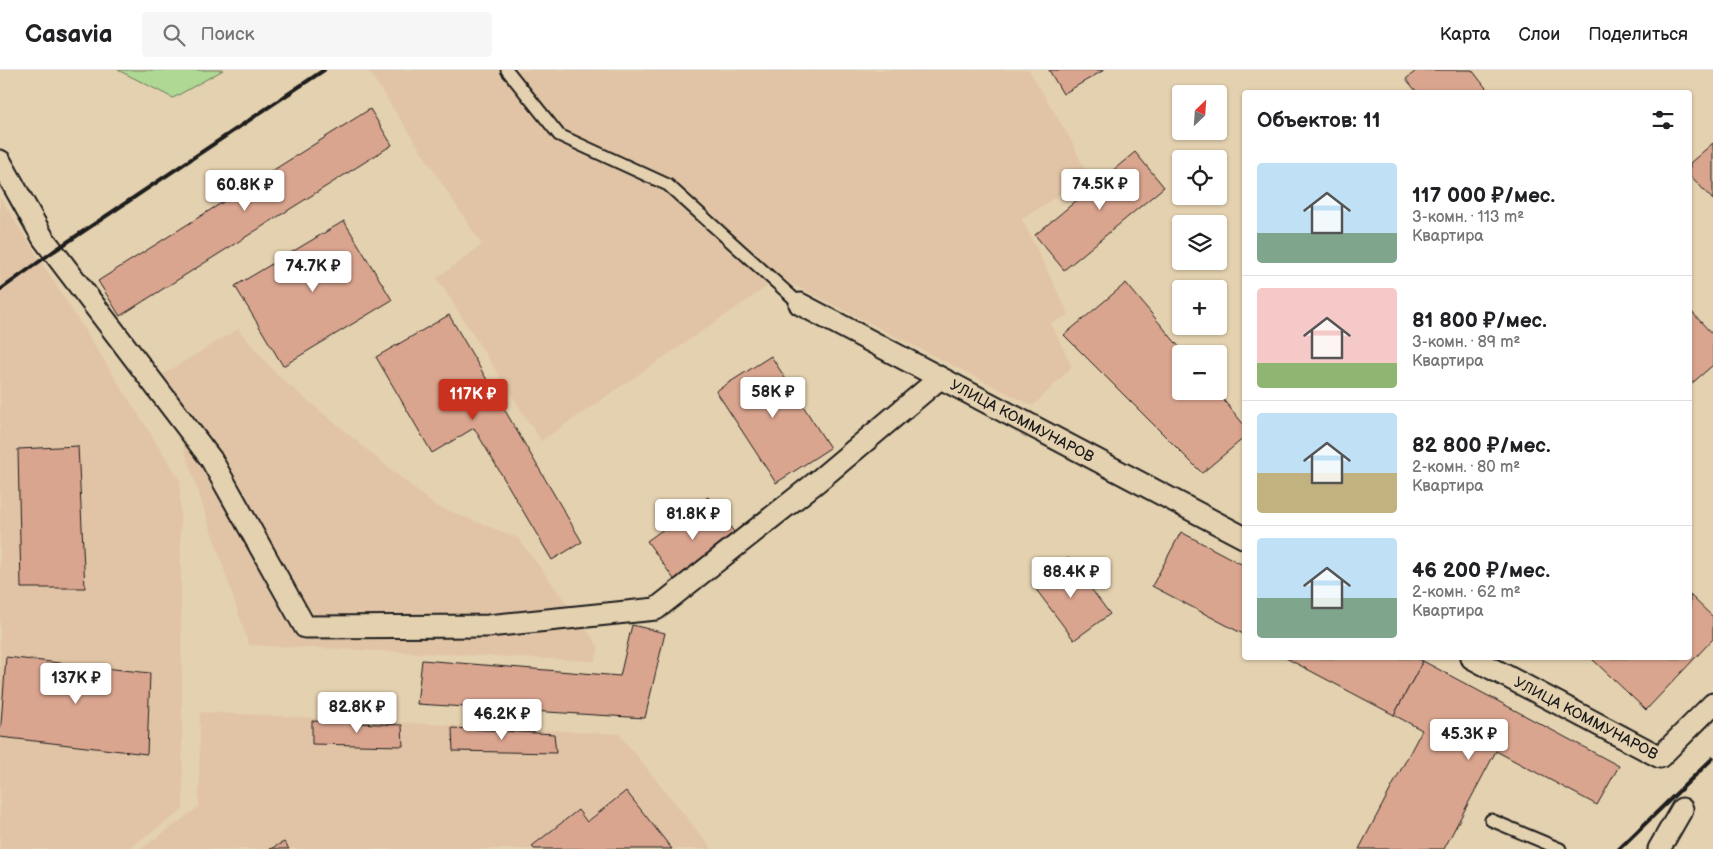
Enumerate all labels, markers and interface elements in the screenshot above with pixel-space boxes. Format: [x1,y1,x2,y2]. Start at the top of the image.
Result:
search box [142,12,492,57]
text: Casavia [25,20,112,49]
icon: search [160,21,188,49]
text: Поиск [200,23,255,46]
text: Карта [1440,24,1490,45]
text: Слои [1518,24,1560,45]
text: Поделиться [1588,24,1688,45]
north arrow [1172,85,1228,140]
map controls [1172,85,1227,400]
icon: filters [1649,106,1677,134]
text: Объектов: 11 [1257,108,1381,133]
button: locate [1172,150,1227,205]
pin: 74.5K ₽ [1054,168,1146,211]
pin: 60.8K ₽ [199,170,291,212]
text: 74.5K ₽ [1072,175,1128,194]
text: 60.8K ₽ [216,176,274,195]
icon: home [1297,183,1357,243]
text: 117 000 ₽/мес. [1412,183,1555,208]
text: 3-комн. · 113 m² [1412,208,1524,227]
button: layers [1172,215,1227,270]
text: Квартира [1412,227,1484,246]
pin: 74.7K ₽ [267,250,359,293]
text: 74.7K ₽ [285,257,341,276]
button: + [1172,280,1227,335]
icon: home [1297,308,1357,368]
text: 81 800 ₽/мес. [1412,308,1547,333]
text: 3-комн. · 89 m² [1412,333,1520,352]
button: − [1172,345,1227,400]
text: Квартира [1412,352,1484,371]
pin: 58K ₽ [738,376,808,419]
street label: УЛИЦА КОММУНАРОВ [947,376,1098,467]
pin: 117K ₽ [432,378,514,421]
text: 58K ₽ [751,383,795,402]
text: 117K ₽ [450,385,496,404]
icon: home [1297,433,1357,493]
text: 82 800 ₽/мес. [1412,433,1551,458]
text: 2-комн. · 80 m² [1412,458,1520,477]
text: Квартира [1412,477,1484,496]
pin: 81.8K ₽ [647,498,739,541]
text: 81.8K ₽ [666,505,720,524]
pin: 88.4K ₽ [1025,556,1117,599]
icon: home [1297,558,1357,618]
text: 46 200 ₽/мес. [1412,558,1550,583]
text: 88.4K ₽ [1043,563,1099,582]
text: 2-комн. · 62 m² [1412,583,1521,602]
text: Квартира [1412,602,1484,621]
pin: 137K ₽ [35,662,117,705]
text: 137K ₽ [51,669,101,688]
street label: УЛИЦА КОММУНАРОВ [1511,673,1662,765]
pin: 82.8K ₽ [311,692,403,734]
text: 82.8K ₽ [329,698,385,717]
pin: 46.2K ₽ [456,698,548,741]
text: 46.2K ₽ [474,705,530,724]
pin: 45.3K ₽ [1423,718,1515,761]
text: 45.3K ₽ [1441,725,1497,744]

